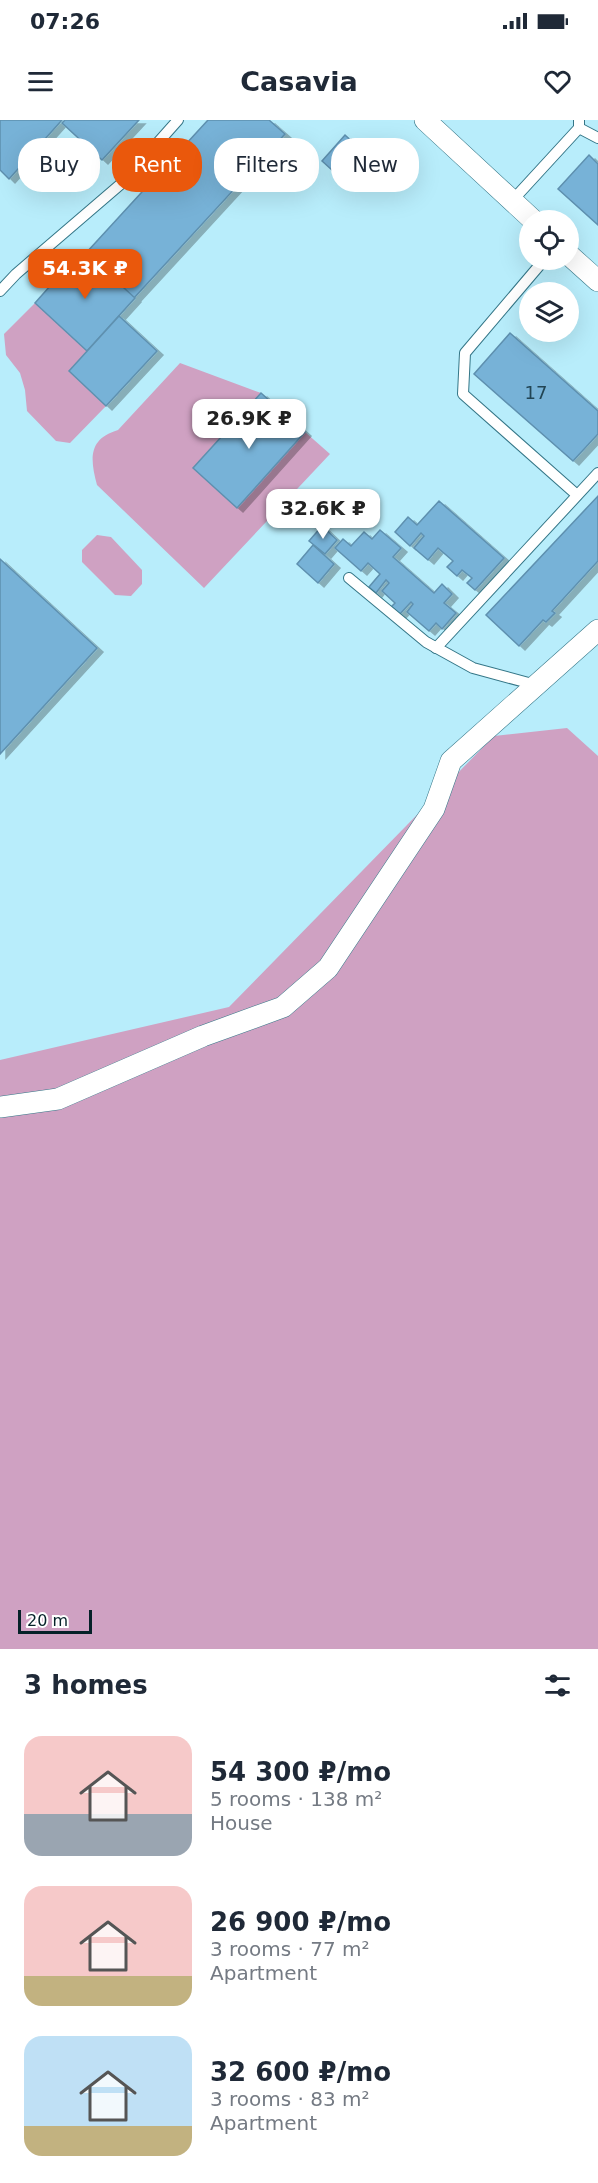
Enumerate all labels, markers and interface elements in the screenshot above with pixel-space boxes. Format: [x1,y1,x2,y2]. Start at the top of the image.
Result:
text: 07:26 [30,9,100,34]
icon: menu [24,65,57,98]
icon: heart [541,65,574,98]
text: Casavia [240,66,358,97]
chip: Buy [18,138,100,192]
chip: Rent [112,138,202,192]
chip: Filters [214,138,319,192]
chip: New [331,138,419,192]
map controls [519,210,579,342]
button: locate [519,210,579,270]
pin: 54.3K ₽ [30,249,140,300]
text: 54.3K ₽ [42,256,128,280]
button: layers [519,282,579,342]
house number: 17 [525,382,547,403]
pin: 26.9K ₽ [194,399,304,450]
text: 26.9K ₽ [206,406,292,430]
pin: 32.6K ₽ [268,489,378,540]
text: 32.6K ₽ [280,496,366,520]
scale bar [18,1607,92,1634]
text: 20 m [27,1611,68,1630]
icon: filters [541,1669,574,1702]
text: 3 homes [24,1670,148,1700]
text: 54 300 ₽/mo [210,1757,391,1787]
icon: home [72,1760,144,1832]
text: 5 rooms · 138 m² [210,1787,382,1811]
text: House [210,1811,273,1835]
text: 26 900 ₽/mo [210,1907,391,1937]
icon: home [72,1910,144,1982]
text: 3 rooms · 77 m² [210,1937,370,1961]
text: Apartment [210,1961,317,1985]
text: 32 600 ₽/mo [210,2057,391,2087]
icon: home [72,2060,144,2132]
text: 3 rooms · 83 m² [210,2087,370,2111]
text: Apartment [210,2111,317,2135]

